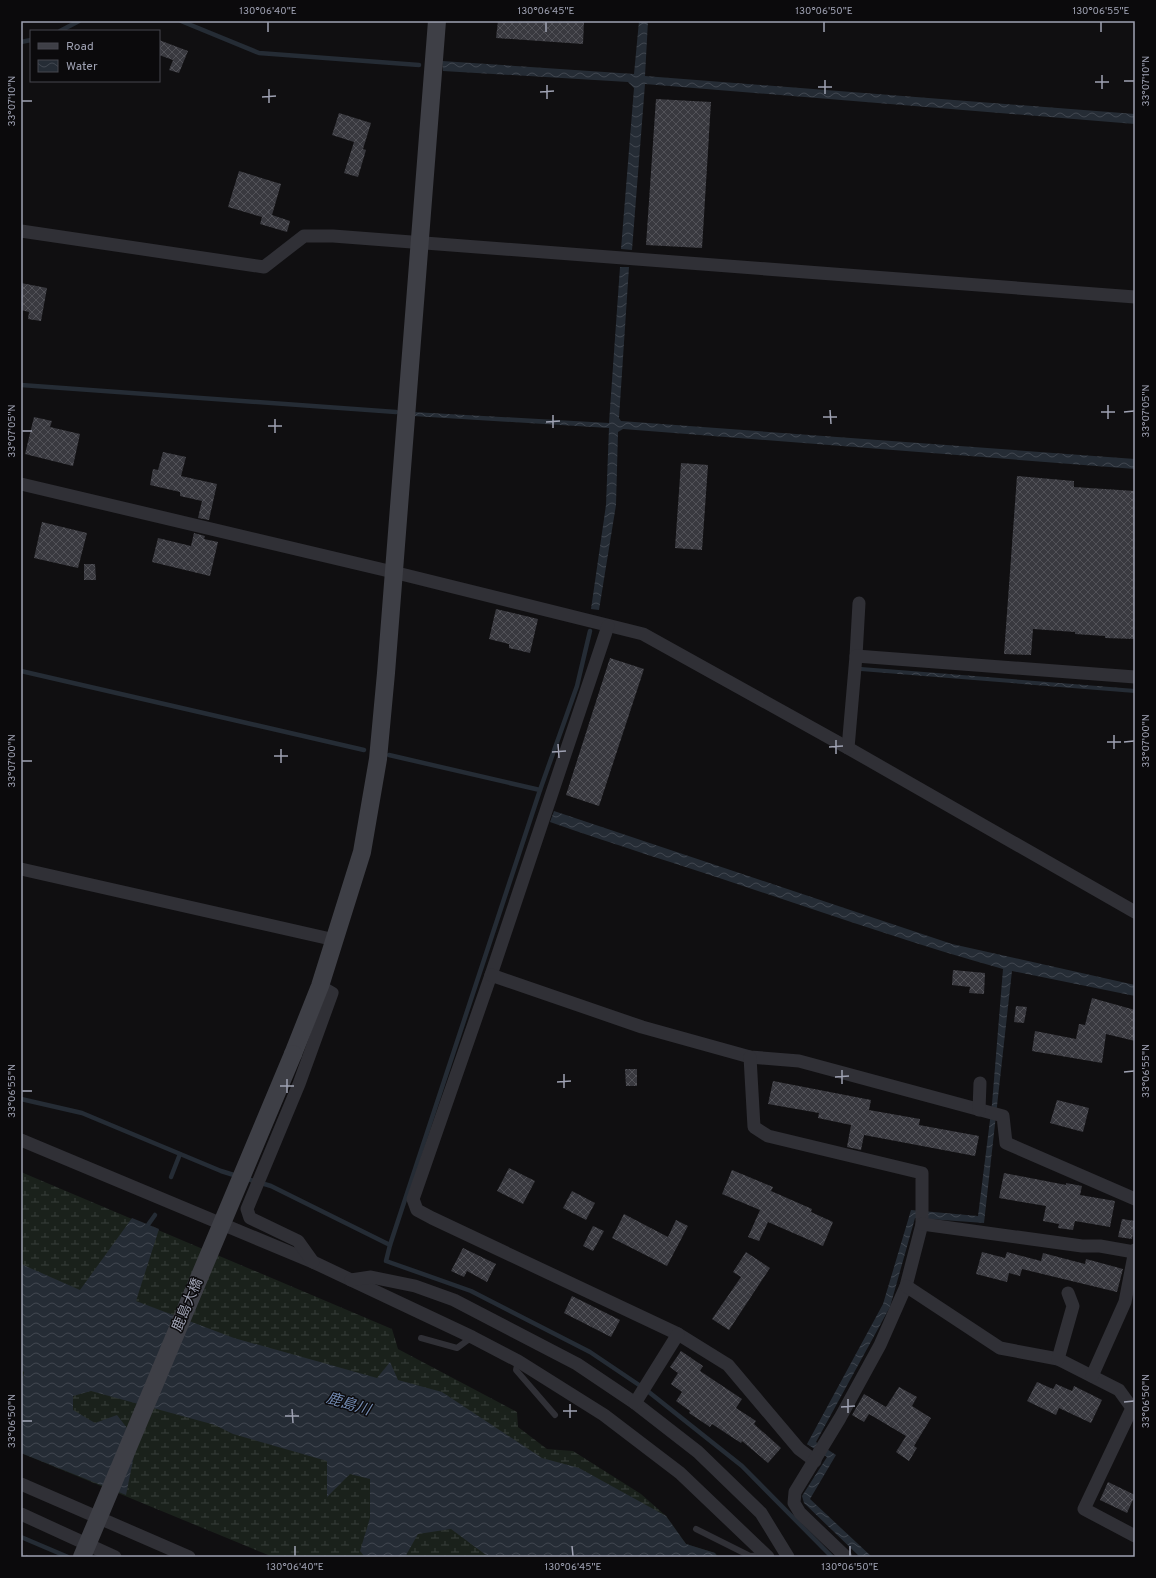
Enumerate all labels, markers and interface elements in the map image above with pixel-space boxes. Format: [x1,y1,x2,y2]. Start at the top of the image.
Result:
text: 130°06'40"E [239,5,297,18]
text: 130°06'45"E [517,5,575,18]
text: 130°06'50"E [795,5,853,18]
text: 130°06'55"E [1072,5,1130,18]
legend [30,30,160,82]
text: Road [66,39,94,55]
text: 33°07'10"N [1140,56,1153,106]
text: Water [66,59,98,75]
text: 33°07'10"N [6,76,19,126]
text: 33°07'05"N [1140,384,1153,438]
text: 33°07'05"N [6,404,19,458]
text: 33°07'00"N [1140,714,1153,768]
text: 33°07'00"N [6,734,19,788]
text: 33°06'55"N [1140,1044,1153,1098]
text: 33°06'55"N [6,1064,19,1118]
street label: 鹿島大橋 [169,1276,207,1334]
text: 33°06'50"N [1140,1374,1153,1428]
water label: 鹿島川 [324,1389,374,1421]
text: 33°06'50"N [6,1394,19,1448]
text: 130°06'40"E [266,1561,324,1574]
text: 130°06'45"E [544,1561,602,1574]
text: 130°06'50"E [821,1561,879,1574]

